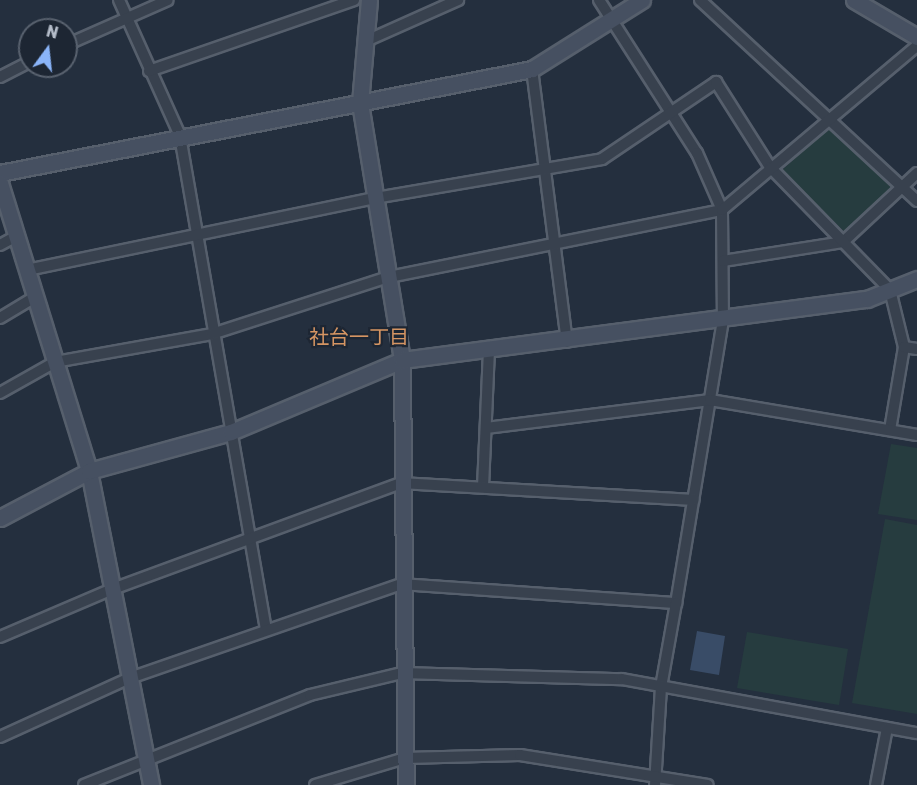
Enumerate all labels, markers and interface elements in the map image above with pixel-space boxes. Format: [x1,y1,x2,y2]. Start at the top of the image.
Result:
north arrow [18,18,78,78]
text: N [44,21,60,43]
district label: 社台一丁目 [309,325,409,349]

